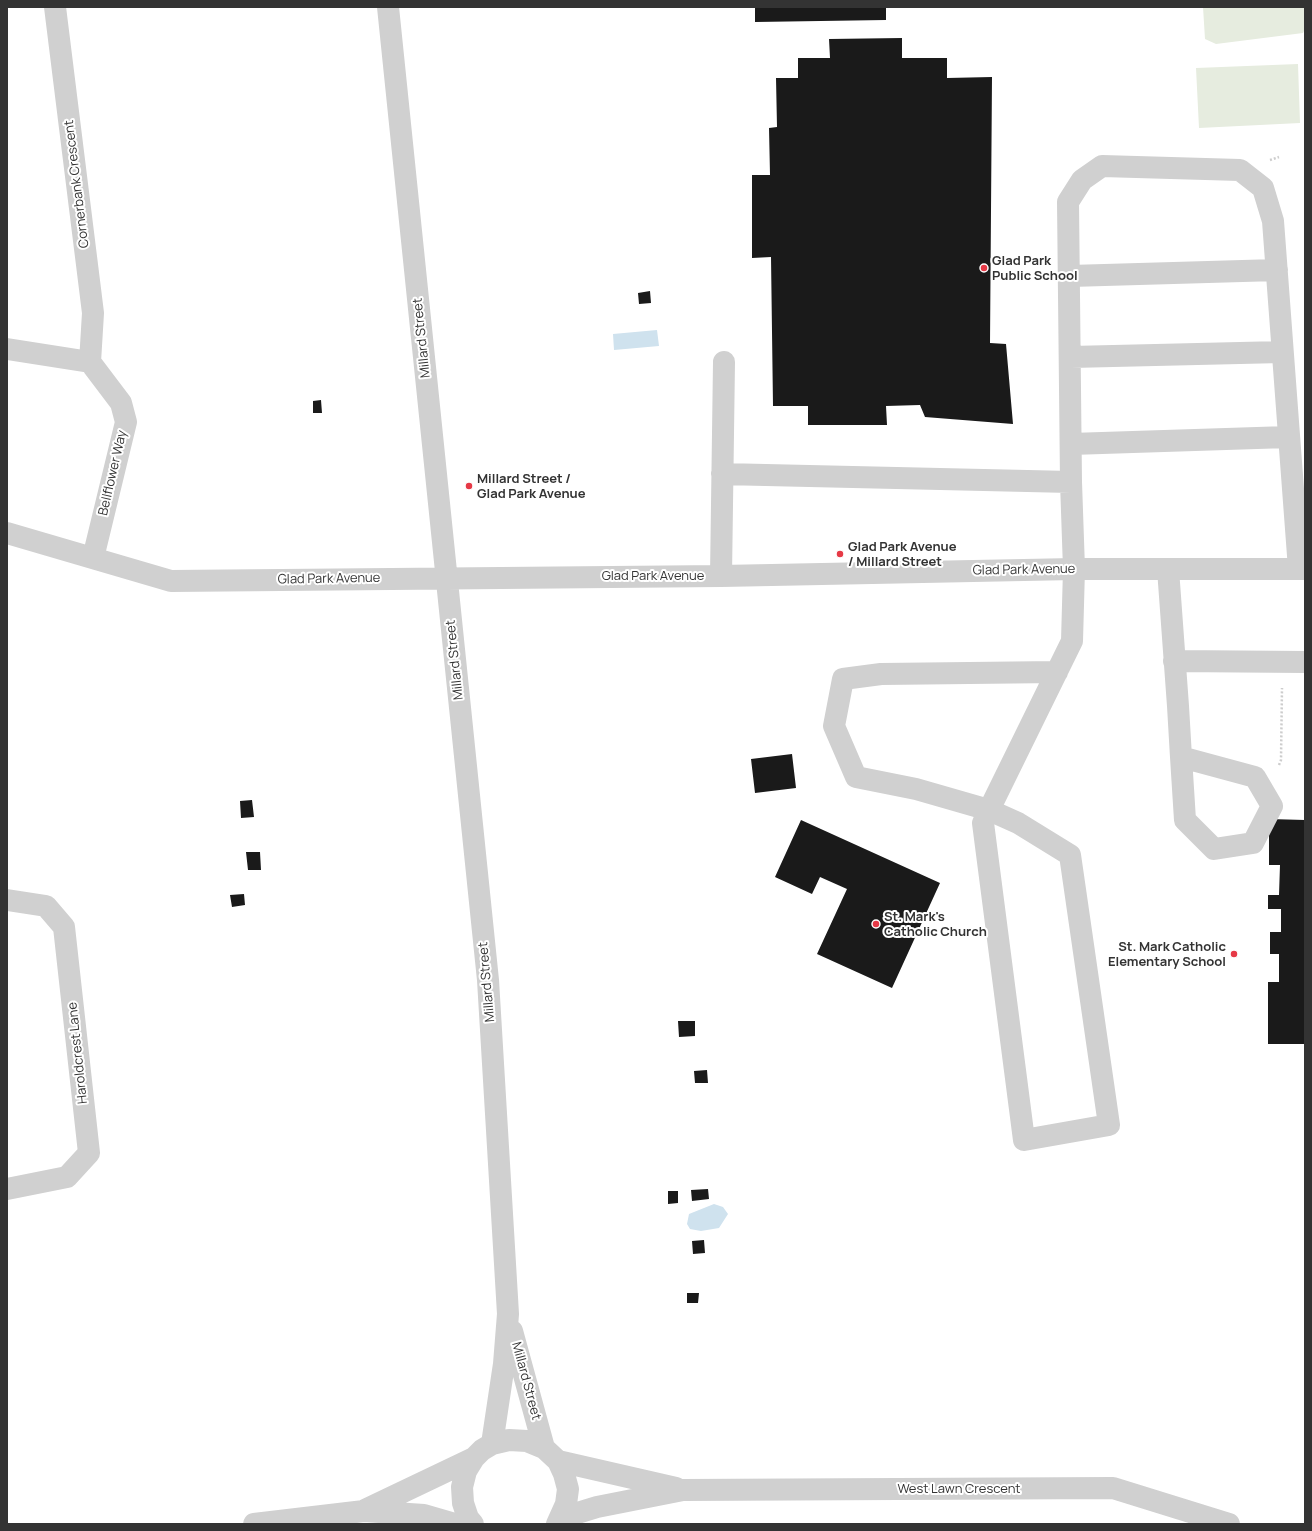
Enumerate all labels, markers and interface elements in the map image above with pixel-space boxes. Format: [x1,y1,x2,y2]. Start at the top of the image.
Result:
street label: Cornerbank Crescent [61,119,93,249]
place label: Glad Park Public School [992,253,1078,284]
marker: Glad Park Public School [979,263,989,273]
street label: Millard Street [410,297,434,379]
street label: Bellflower Way [96,429,130,517]
place label: Millard Street / Glad Park Avenue [477,471,586,502]
marker: Millard Street / Glad Park Avenue [464,481,474,491]
place label: Glad Park Avenue / Millard Street [848,539,957,570]
marker: Glad Park Avenue / Millard Street [835,549,845,559]
street label: Glad Park Avenue [973,561,1075,579]
street label: Glad Park Avenue [602,568,704,584]
street label: Glad Park Avenue [278,570,380,588]
street label: Millard Street [443,619,467,701]
place label: St. Mark's Catholic Church [884,909,987,940]
marker: St. Mark's Catholic Church [871,919,881,929]
place label: St. Mark Catholic Elementary School [1108,939,1226,970]
street label: Millard Street [476,941,498,1023]
marker: St. Mark Catholic Elementary School [1229,949,1239,959]
street label: Haroldcrest Lane [65,1001,91,1105]
street label: Millard Street [508,1340,544,1422]
street label: West Lawn Crescent [897,1481,1021,1497]

